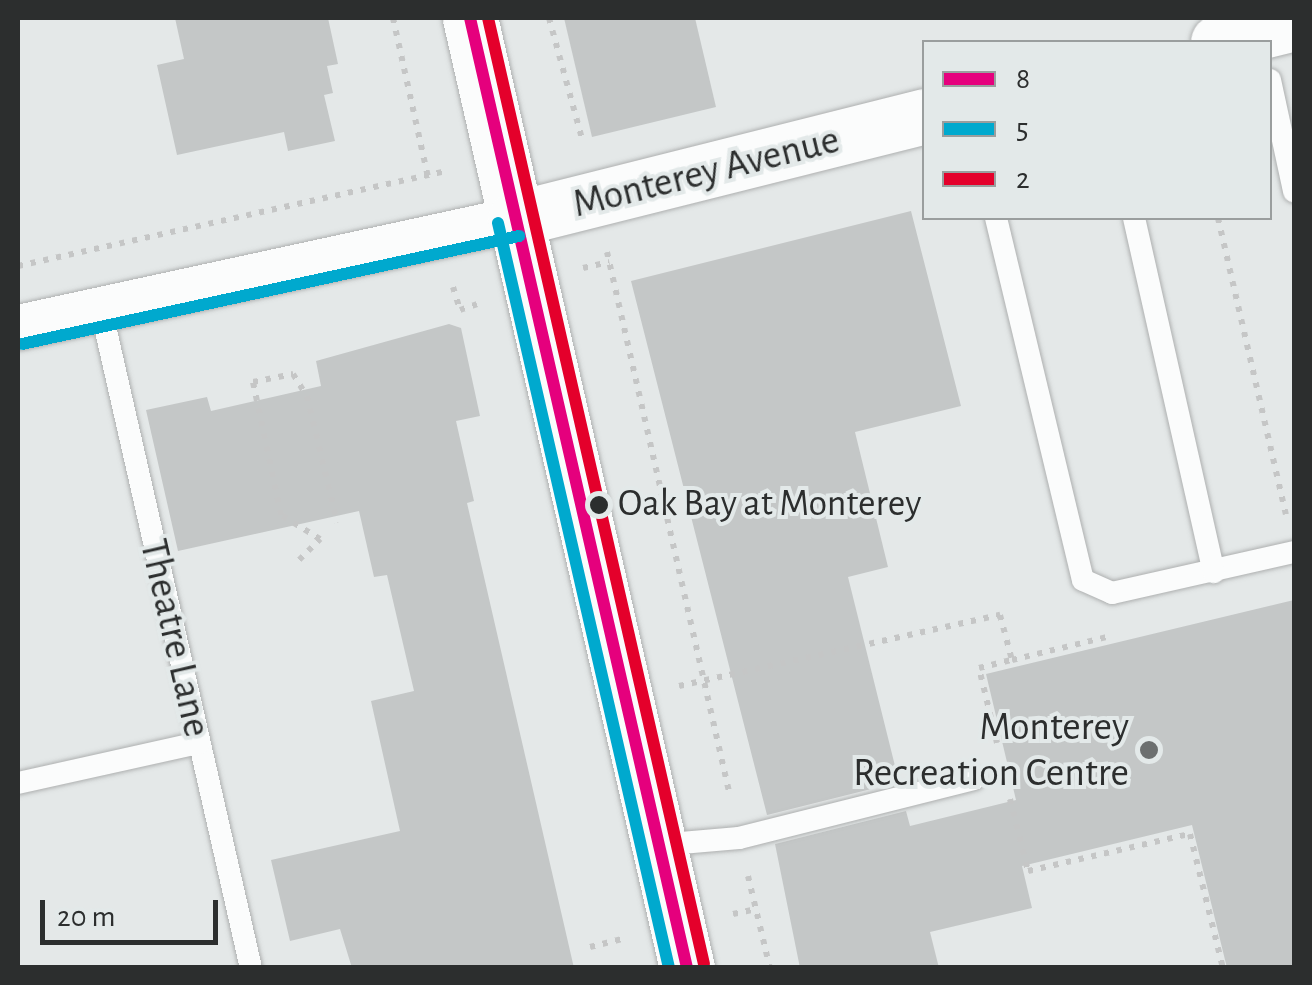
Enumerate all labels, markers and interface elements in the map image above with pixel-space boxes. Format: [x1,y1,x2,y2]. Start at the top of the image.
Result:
legend [922,40,1272,220]
text: 8 [1016,64,1030,94]
text: 5 [1016,114,1029,144]
street label: Monterey Avenue [568,116,844,228]
text: 2 [1016,164,1030,194]
place label: Oak Bay at Monterey [618,482,921,528]
marker: Oak Bay at Monterey [589,495,609,515]
street label: Theatre Lane [129,534,221,742]
place label: Monterey Recreation Centre [853,703,1129,797]
marker: Monterey Recreation Centre [1138,739,1160,761]
scale bar [45,880,222,942]
text: 20 m [57,902,115,932]

